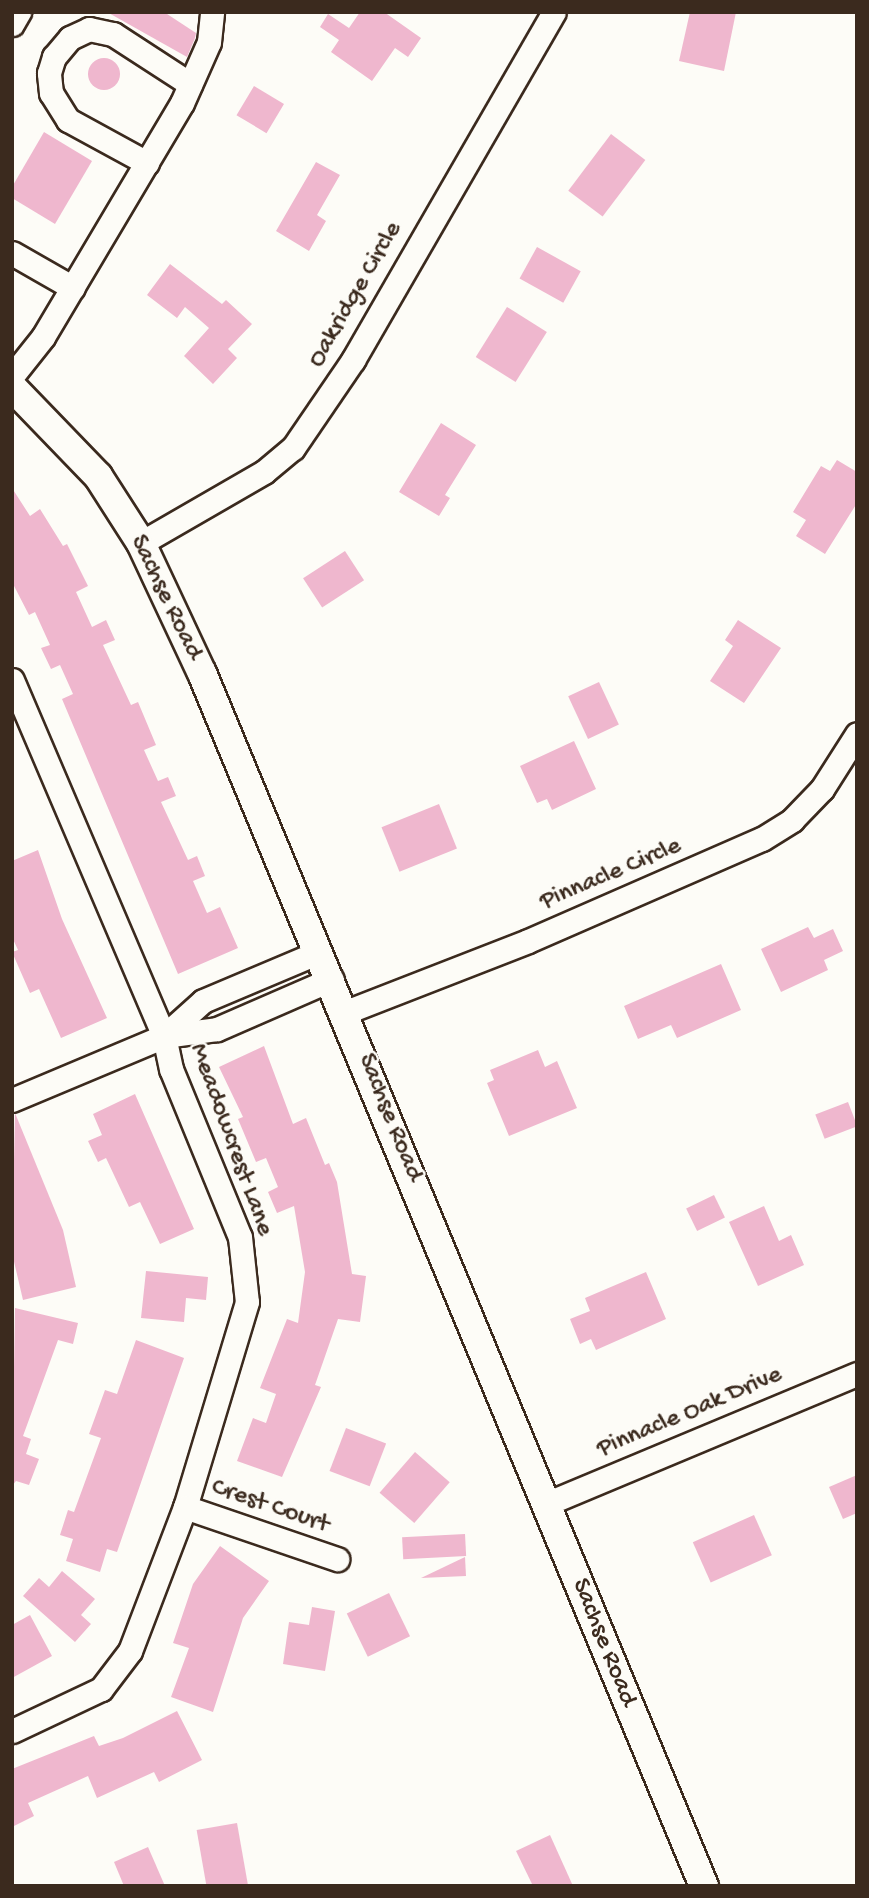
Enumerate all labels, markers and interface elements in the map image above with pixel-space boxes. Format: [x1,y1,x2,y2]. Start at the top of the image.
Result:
street label: Oakridge Circle [302,217,410,373]
street label: Sachse Road [121,530,209,666]
street label: Pinnacle Circle [536,831,686,919]
street label: Meadowcrest Lane [181,1040,279,1240]
street label: Sachse Road [349,1049,429,1187]
street label: Pinnacle Oak Drive [593,1360,787,1466]
street label: Crest Court [207,1472,333,1542]
street label: Sachse Road [563,1574,643,1712]

